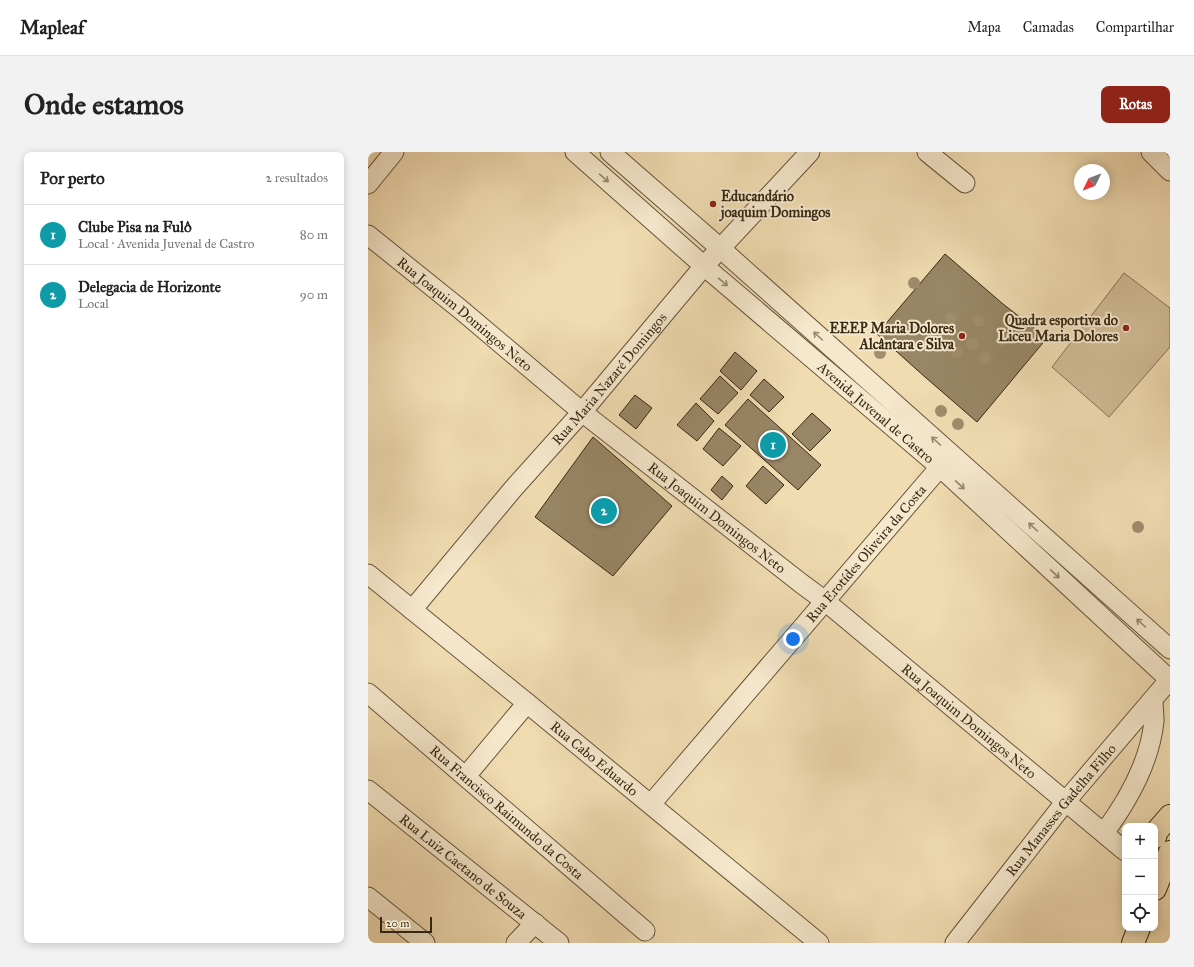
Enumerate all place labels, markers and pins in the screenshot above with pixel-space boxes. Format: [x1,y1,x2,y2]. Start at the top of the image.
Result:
place label: Educandário joaquim Domingos [718,188,830,222]
marker: Educandário joaquim Domingos [708,199,718,209]
place label: Quadra esportiva do Liceu Maria Dolores [998,312,1118,345]
place label: EEEP Maria Dolores Alcântara e Silva [829,320,955,353]
marker: Quadra esportiva do Liceu Maria Dolores [1121,323,1131,333]
marker: EEEP Maria Dolores Alcântara e Silva [957,331,967,341]
pin: 1 [760,430,786,460]
pin: 2 [591,496,617,526]

